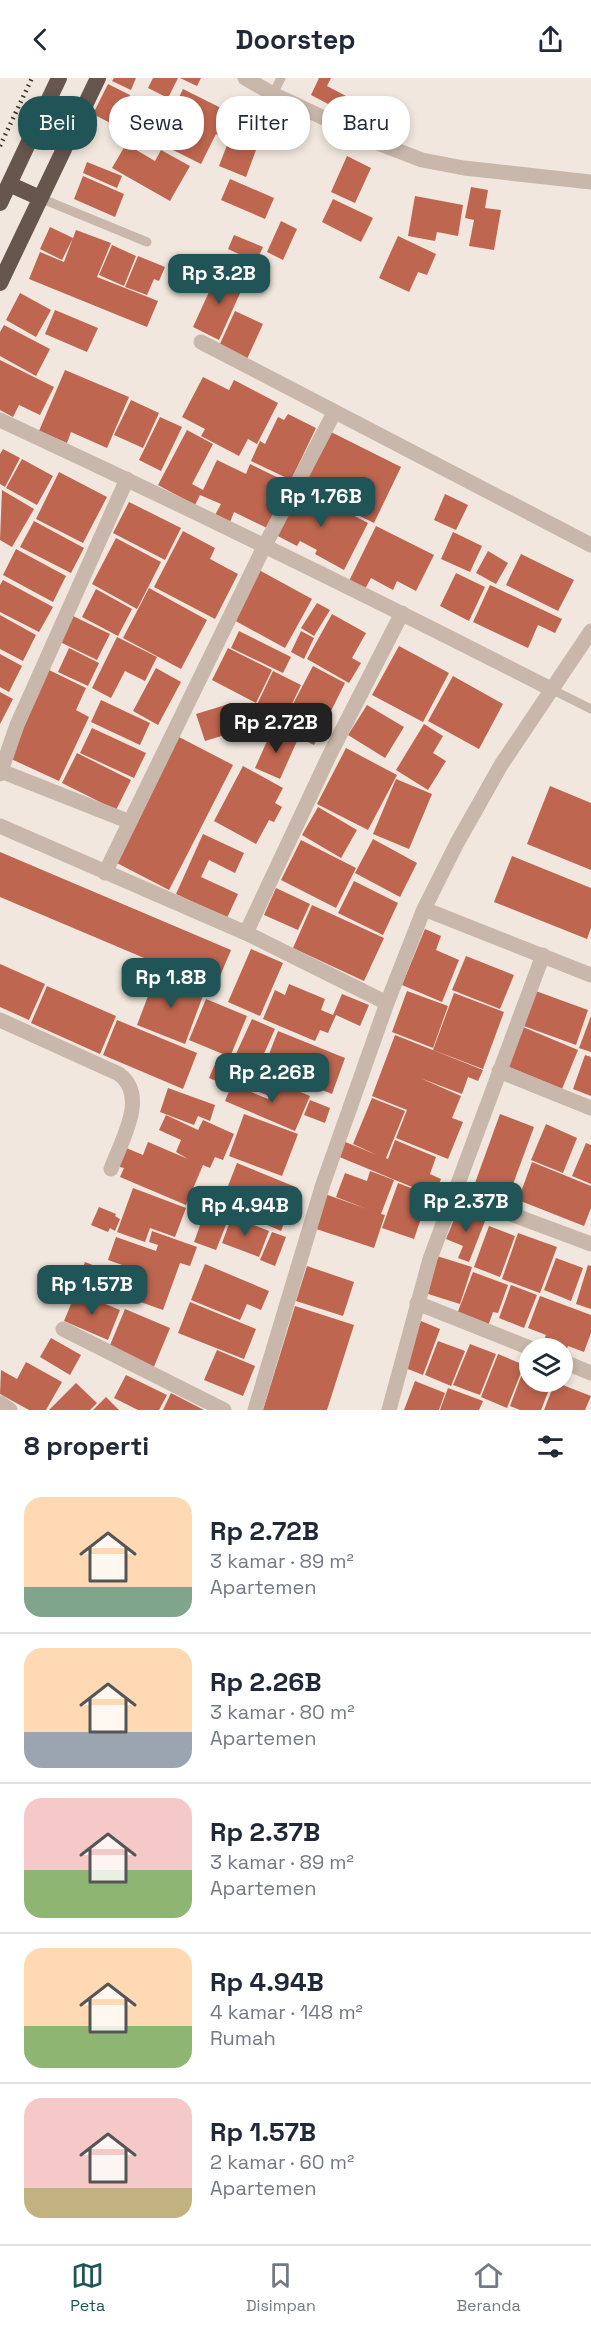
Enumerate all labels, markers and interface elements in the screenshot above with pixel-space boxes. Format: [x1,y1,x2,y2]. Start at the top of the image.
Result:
text: Doorstep [236,22,355,57]
icon: back [24,23,57,56]
icon: share [534,23,567,56]
chip: Beli [18,96,97,150]
chip: Sewa [109,96,204,150]
chip: Filter [216,96,310,150]
chip: Baru [322,96,410,150]
pin: Rp 3.2B [164,254,274,305]
text: Rp 3.2B [182,260,256,286]
pin: Rp 1.76B [259,477,383,528]
text: Rp 1.76B [280,483,362,509]
pin: Rp 2.72B [214,703,338,754]
text: Rp 2.72B [234,709,318,735]
pin: Rp 1.8B [116,958,226,1009]
text: Rp 1.8B [136,964,206,990]
pin: Rp 2.26B [210,1053,334,1104]
text: Rp 2.26B [229,1059,315,1085]
pin: Rp 2.37B [404,1182,528,1233]
pin: Rp 4.94B [183,1186,307,1237]
text: Rp 2.37B [424,1188,508,1214]
text: Rp 4.94B [201,1192,289,1218]
pin: Rp 1.57B [30,1265,154,1316]
text: Rp 1.57B [51,1271,133,1297]
map controls [519,1338,573,1392]
button: layers [519,1338,573,1392]
text: 8 properti [24,1429,149,1463]
icon: filters [534,1430,567,1463]
text: Rp 2.72B [210,1514,319,1548]
icon: home [72,1521,144,1593]
text: 3 kamar · 89 m² [210,1548,354,1574]
text: Apartemen [210,1574,317,1600]
text: Rp 2.26B [210,1665,322,1699]
icon: home [72,1672,144,1744]
text: 3 kamar · 80 m² [210,1699,354,1725]
text: Apartemen [210,1725,317,1751]
text: Rp 2.37B [210,1815,320,1849]
icon: home [72,1822,144,1894]
text: 3 kamar · 89 m² [210,1849,354,1875]
text: Apartemen [210,1875,317,1901]
text: Rp 4.94B [210,1965,324,1999]
icon: home [72,1972,144,2044]
text: 4 kamar · 148 m² [210,1999,363,2025]
text: Rumah [210,2025,276,2051]
text: Rp 1.57B [210,2115,316,2149]
icon: home [72,2122,144,2194]
text: 2 kamar · 60 m² [210,2149,354,2175]
text: Apartemen [210,2175,317,2201]
tab: Peta [70,2259,105,2316]
tab: Disimpan [246,2259,316,2316]
tab: Beranda [456,2259,521,2316]

